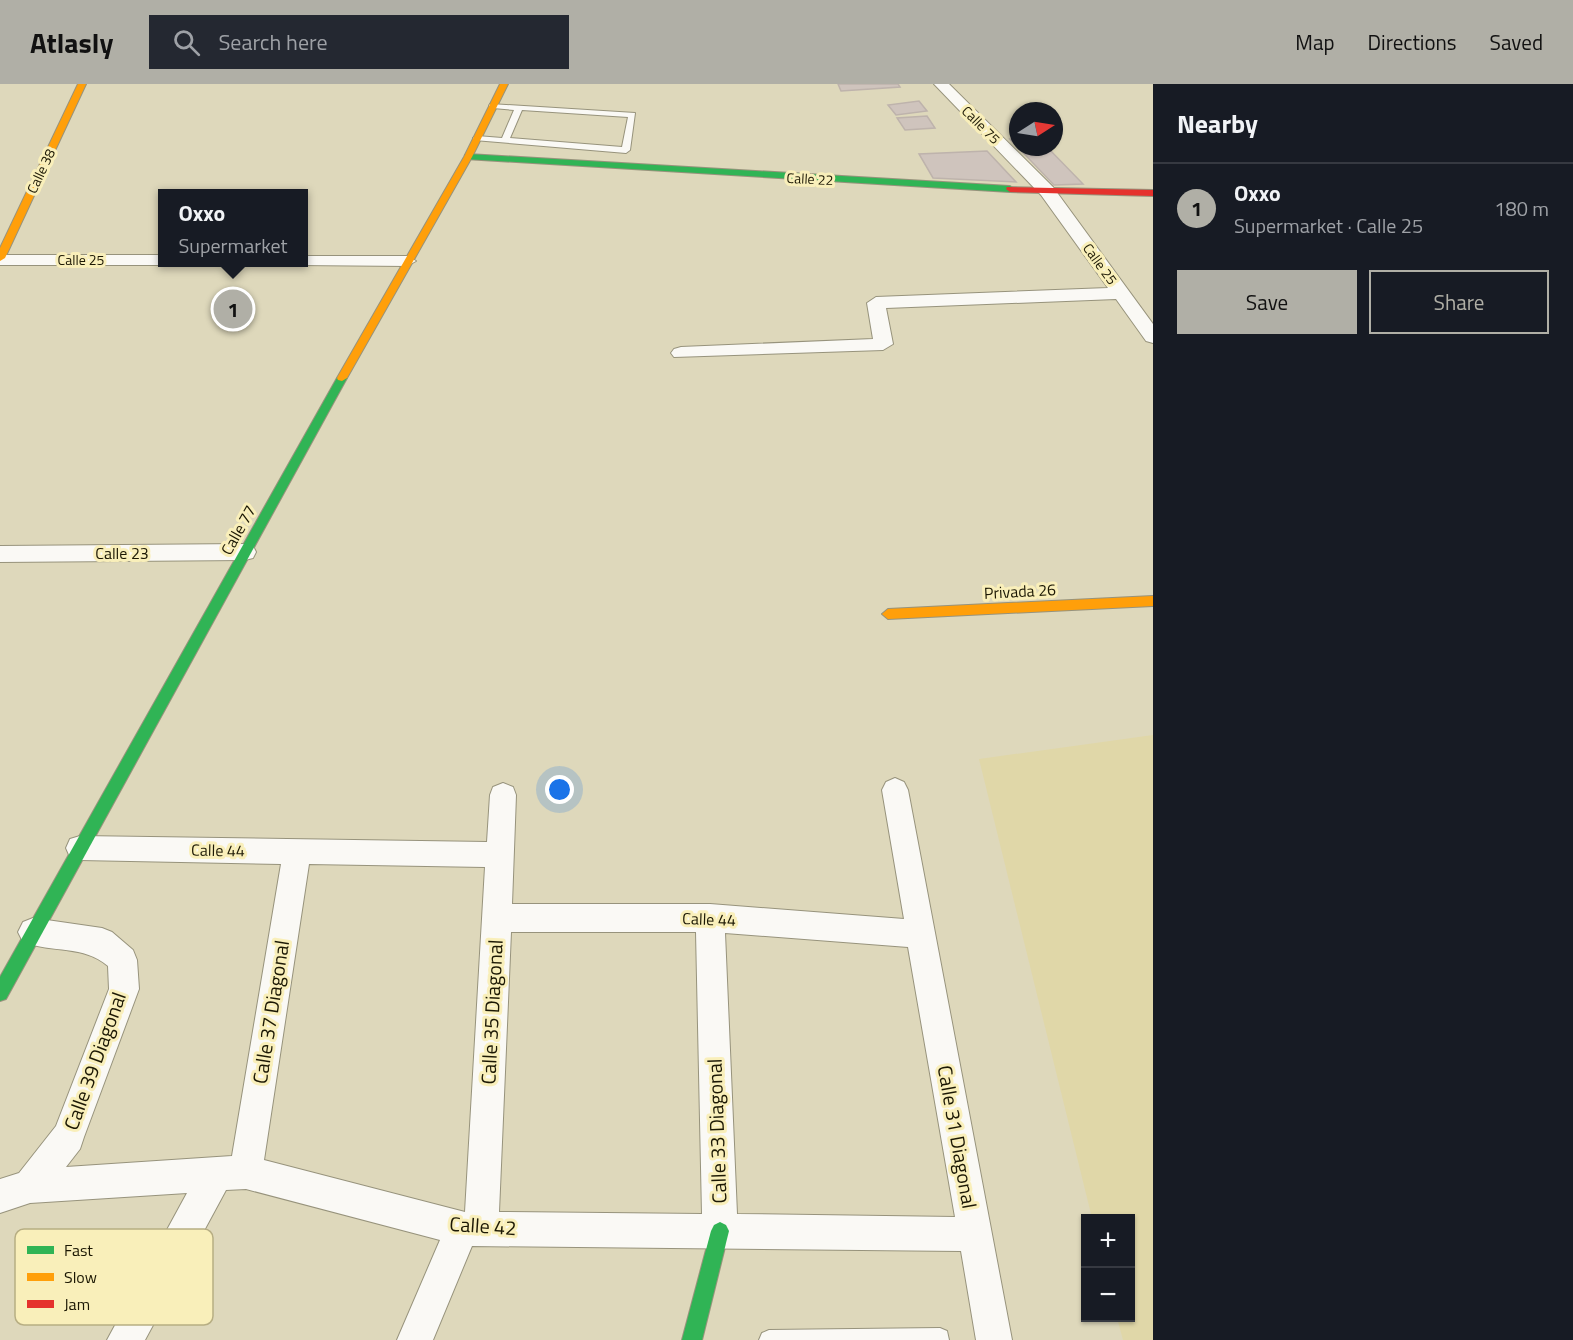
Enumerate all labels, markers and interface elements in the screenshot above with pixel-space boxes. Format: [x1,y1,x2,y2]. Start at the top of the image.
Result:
search box [149,15,569,69]
text: Atlasly [30,21,113,64]
text: Search here [218,25,328,59]
icon: search [170,26,203,59]
text: Map [1295,26,1335,58]
text: Directions [1368,26,1457,58]
text: Saved [1490,26,1543,58]
street label: Calle 75 [957,101,1005,149]
north arrow [1009,102,1063,156]
text: Nearby [1177,104,1258,143]
street label: Calle 38 [21,145,60,196]
street label: Calle 22 [786,167,834,190]
text: Oxxo [1234,176,1281,210]
popup [158,189,308,267]
text: 1 [1191,193,1202,224]
text: 180 m [1494,193,1549,224]
text: Oxxo [178,196,225,230]
text: Supermarket · Calle 25 [1234,210,1423,241]
text: Supermarket [178,230,288,261]
street label: Calle 25 [1078,239,1123,289]
street label: Calle 25 [58,249,105,270]
button: Save [1177,270,1357,334]
button: Share [1369,270,1549,334]
pin: 1 [214,286,252,332]
street label: Calle 77 [215,501,261,559]
street label: Calle 23 [95,541,149,565]
street label: Privada 26 [983,577,1057,605]
your location [545,775,574,804]
street label: Calle 44 [191,838,245,862]
street label: Calle 44 [682,906,736,932]
street label: Calle 37 Diagonal [244,938,297,1086]
street label: Calle 35 Diagonal [472,939,511,1085]
street label: Calle 39 Diagonal [55,987,134,1134]
street label: Calle 33 Diagonal [698,1058,735,1204]
street label: Calle 31 Diagonal [930,1063,985,1211]
street label: Calle 42 [449,1208,518,1243]
map controls [1081,1214,1135,1322]
button: + [1081,1214,1135,1268]
legend [15,1229,213,1325]
text: Fast [64,1238,93,1262]
text: Slow [64,1265,97,1289]
button: − [1081,1268,1135,1322]
text: Jam [64,1292,90,1316]

